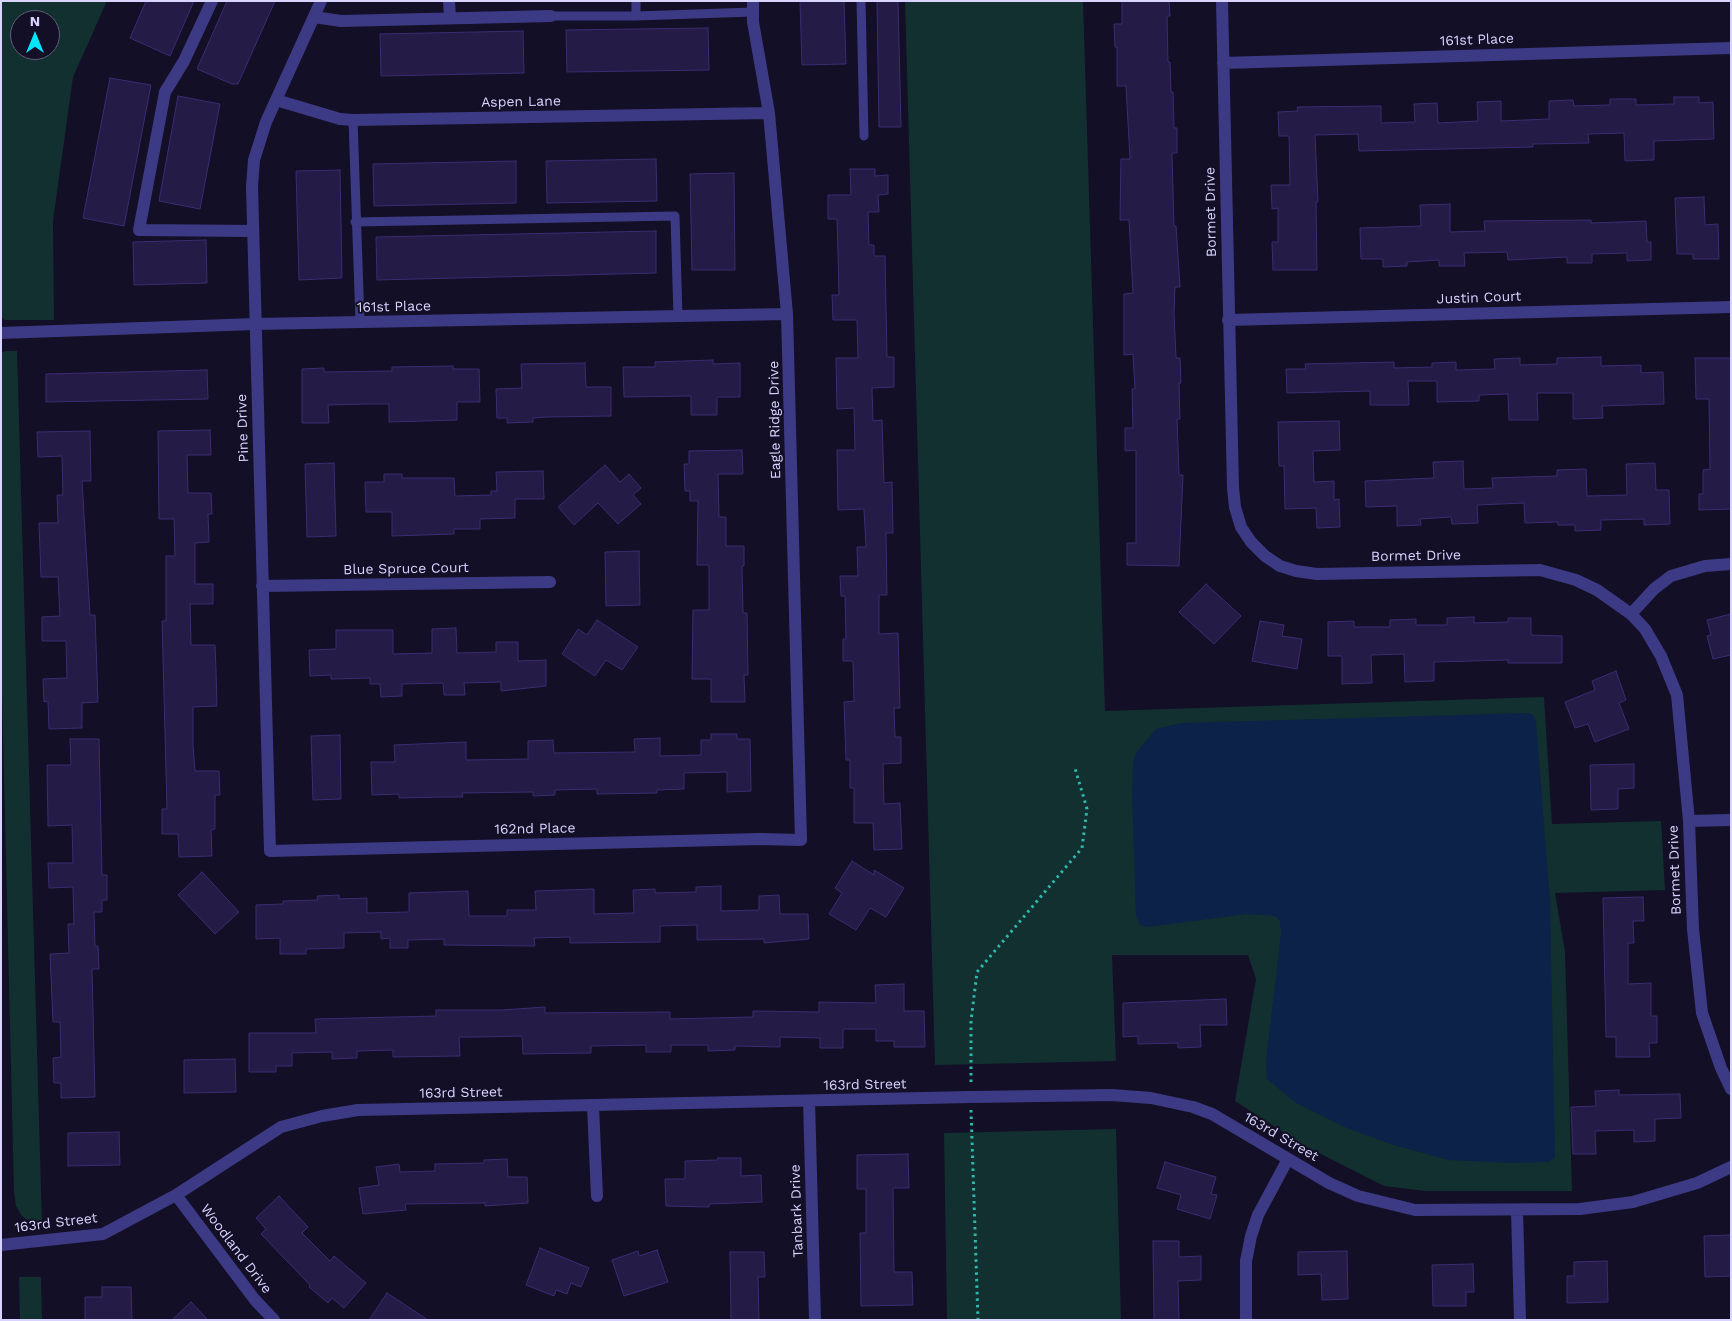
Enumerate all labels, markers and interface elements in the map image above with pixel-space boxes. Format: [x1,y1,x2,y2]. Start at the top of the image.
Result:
north arrow [10,10,60,60]
text: N [30,13,40,29]
street label: 161st Place [1440,30,1514,50]
street label: Aspen Lane [481,93,561,111]
street label: Bormet Drive [1202,167,1220,257]
street label: Justin Court [1436,288,1522,308]
street label: 161st Place [357,298,431,316]
street label: Eagle Ridge Drive [766,361,784,479]
street label: Pine Drive [233,393,253,463]
street label: Bormet Drive [1371,547,1461,565]
street label: Blue Spruce Court [343,560,469,578]
street label: 162nd Place [494,820,576,838]
street label: Bormet Drive [1665,825,1685,915]
street label: 163rd Street [823,1076,907,1094]
street label: 163rd Street [419,1084,503,1102]
street label: 163rd Street [1241,1109,1321,1165]
street label: Tanbark Drive [787,1164,807,1258]
street label: Woodland Drive [197,1201,275,1297]
street label: 163rd Street [14,1210,98,1236]

